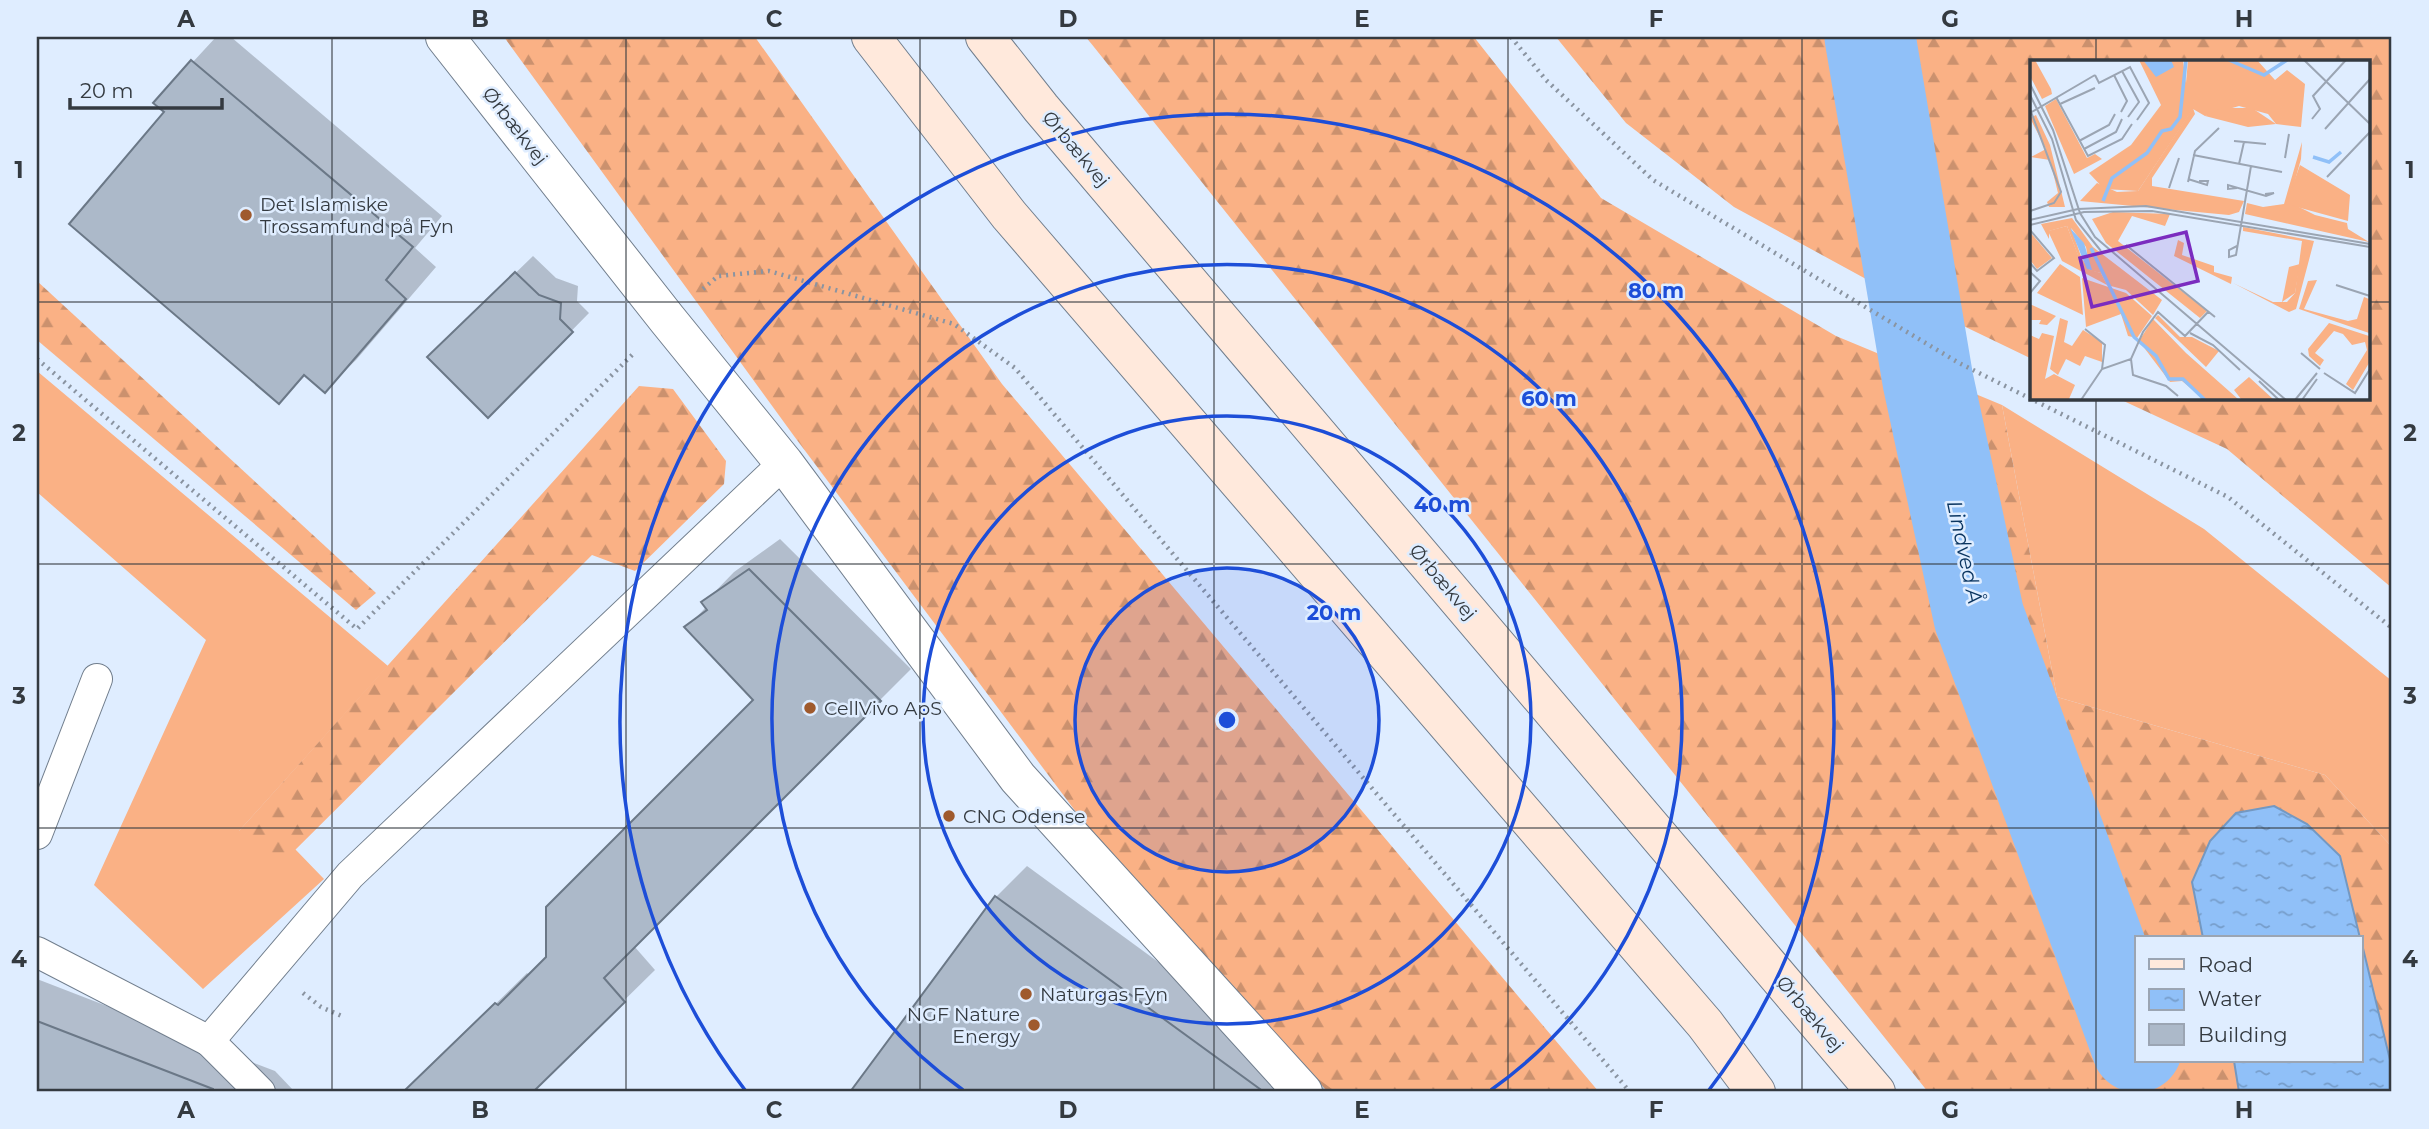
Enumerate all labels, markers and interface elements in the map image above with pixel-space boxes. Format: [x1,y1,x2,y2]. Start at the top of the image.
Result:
text: A [176,5,195,33]
text: B [471,5,489,33]
text: C [766,5,783,33]
text: D [1059,5,1078,33]
text: E [1354,5,1370,33]
text: F [1649,5,1664,33]
text: G [1941,5,1959,33]
text: H [2235,5,2253,33]
inset map [2030,60,2370,399]
scale bar [70,66,222,110]
text: 20 m [80,78,134,103]
street label: Ørbækvej [478,83,552,169]
street label: Ørbækvej [1038,106,1114,192]
text: 1 [14,156,24,184]
text: 1 [2405,156,2415,184]
place label: Det Islamiske Trossamfund på Fyn [260,193,454,238]
marker: Det Islamiske Trossamfund på Fyn [238,207,254,223]
text: 80 m [1628,278,1684,303]
text: 60 m [1521,386,1577,411]
text: 2 [12,419,26,447]
text: 2 [2403,419,2417,447]
text: 40 m [1414,492,1470,517]
water label: Lindved Å [1942,498,1988,606]
street label: Ørbækvej [1405,539,1481,625]
text: 20 m [1307,600,1361,625]
text: 3 [11,682,26,710]
text: 3 [2402,682,2417,710]
place label: CellVivo ApS [824,697,942,720]
marker: CellVivo ApS [802,700,818,716]
centre of rings [1215,708,1239,732]
place label: CNG Odense [963,805,1085,828]
marker: CNG Odense [941,808,957,824]
legend [2135,936,2362,1062]
text: 4 [11,945,27,973]
text: 4 [2402,945,2418,973]
text: Road [2198,952,2253,977]
street label: Ørbækvej [1772,971,1848,1057]
place label: Naturgas Fyn [1040,983,1168,1006]
marker: Naturgas Fyn [1018,986,1034,1002]
text: Water [2198,986,2262,1011]
place label: NGF Nature Energy [907,1003,1021,1048]
marker: NGF Nature Energy [1026,1017,1042,1033]
text: Building [2198,1022,2288,1047]
text: A [176,1096,195,1124]
text: B [471,1096,489,1124]
text: C [766,1096,783,1124]
text: D [1059,1096,1078,1124]
text: E [1354,1096,1370,1124]
text: F [1649,1096,1664,1124]
text: G [1941,1096,1959,1124]
text: H [2235,1096,2253,1124]

